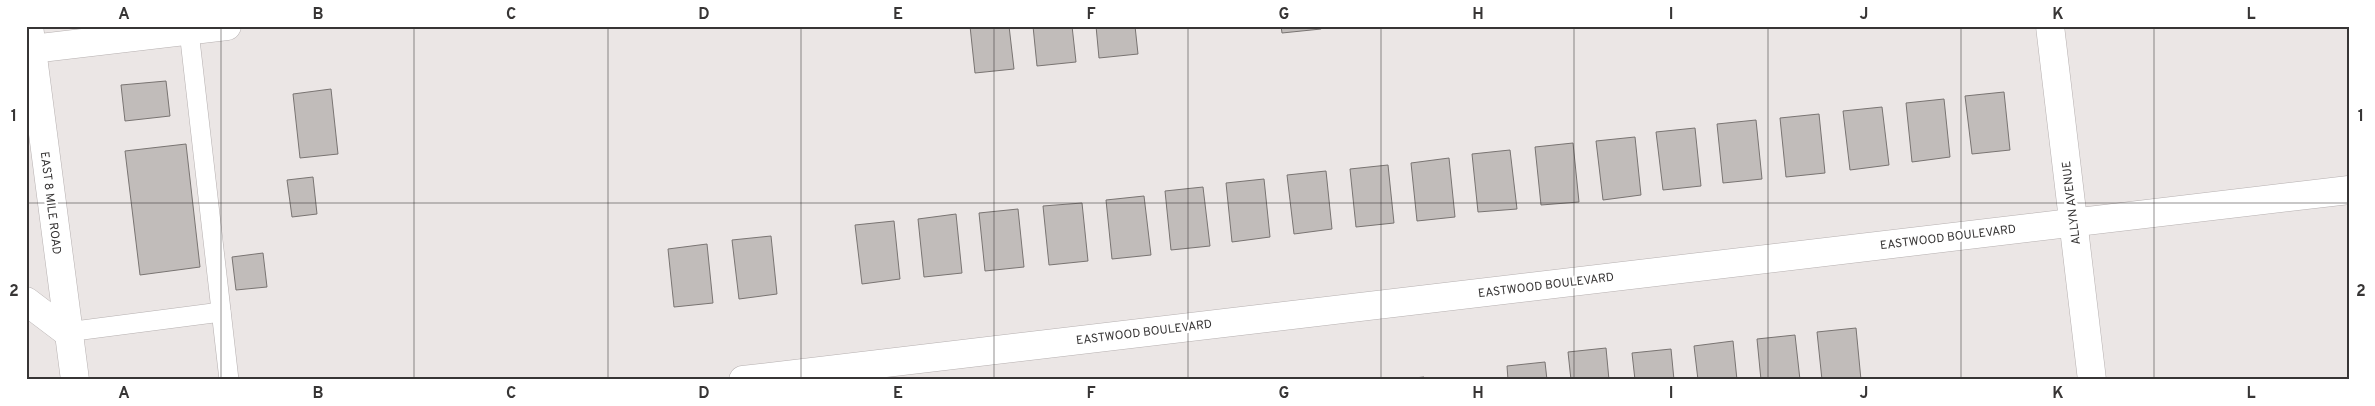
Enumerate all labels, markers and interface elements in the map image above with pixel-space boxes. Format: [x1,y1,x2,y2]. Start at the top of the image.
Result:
text: A [118,5,130,25]
text: B [312,5,324,25]
text: C [506,5,516,25]
text: D [698,5,710,25]
text: E [893,5,903,25]
text: F [1086,5,1096,25]
text: G [1279,5,1289,25]
text: H [1472,5,1484,25]
text: I [1669,5,1673,25]
text: J [1860,5,1868,25]
text: K [2052,5,2064,25]
text: L [2246,5,2256,25]
text: 1 [11,107,17,127]
text: 1 [2358,107,2364,127]
street label: EAST 8 MILE ROAD [36,151,64,255]
street label: ALLYN AVENUE [2059,160,2085,246]
street label: EASTWOOD BOULEVARD [1879,222,2017,254]
street label: EASTWOOD BOULEVARD [1477,270,1615,302]
text: 2 [9,282,19,302]
text: 2 [2356,282,2366,302]
street label: EASTWOOD BOULEVARD [1075,317,1213,349]
text: A [118,384,130,404]
text: B [312,384,324,404]
text: C [506,384,516,404]
text: D [698,384,710,404]
text: E [893,384,903,404]
text: F [1086,384,1096,404]
text: G [1279,384,1289,404]
text: H [1472,384,1484,404]
text: I [1669,384,1673,404]
text: J [1860,384,1868,404]
text: K [2052,384,2064,404]
text: L [2246,384,2256,404]

